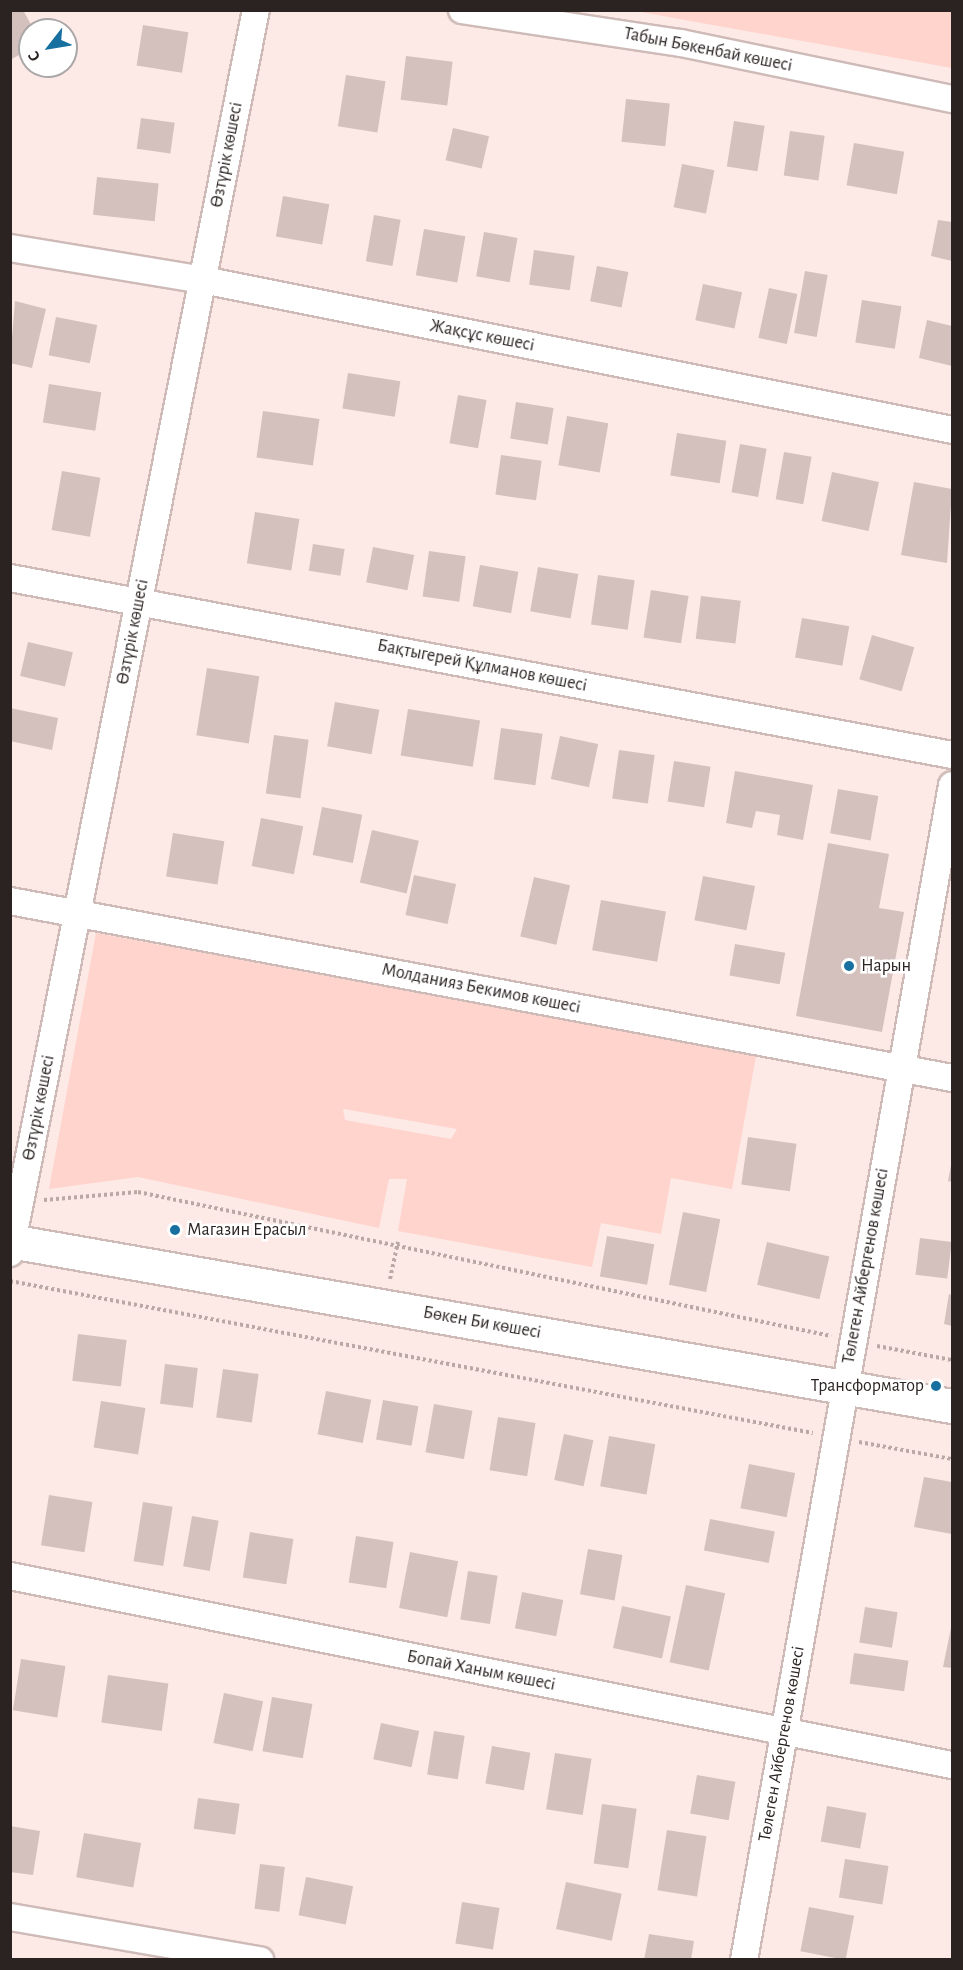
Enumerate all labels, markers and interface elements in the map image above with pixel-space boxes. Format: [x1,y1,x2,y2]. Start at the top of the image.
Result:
north arrow [18,18,78,78]
street label: Табын Бөкенбай көшесі [622,23,794,77]
text: С [25,48,43,64]
street label: Өзтүрік көшесі [206,100,248,210]
street label: Жақсұс көшесі [428,315,536,357]
street label: Өзтүрік көшесі [112,577,154,687]
street label: Бақтыгерей Құлманов көшесі [375,635,589,697]
place label: Нарын [861,955,911,977]
street label: Молданияз Бекимов көшесі [380,959,582,1019]
marker: Нарын [842,959,856,973]
street label: Өзтүрік көшесі [18,1053,60,1163]
street label: Төлеген Айбергенов көшесі [838,1167,894,1365]
place label: Магазин Ерасыл [187,1219,306,1241]
marker: Магазин Ерасыл [168,1223,182,1237]
street label: Бөкен Би көшесі [421,1302,543,1344]
place label: Трансформатор [811,1375,924,1397]
marker: Трансформатор [929,1379,943,1393]
street label: Төлеген Айбергенов көшесі [754,1645,810,1843]
street label: Бопай Ханым көшесі [405,1646,557,1696]

